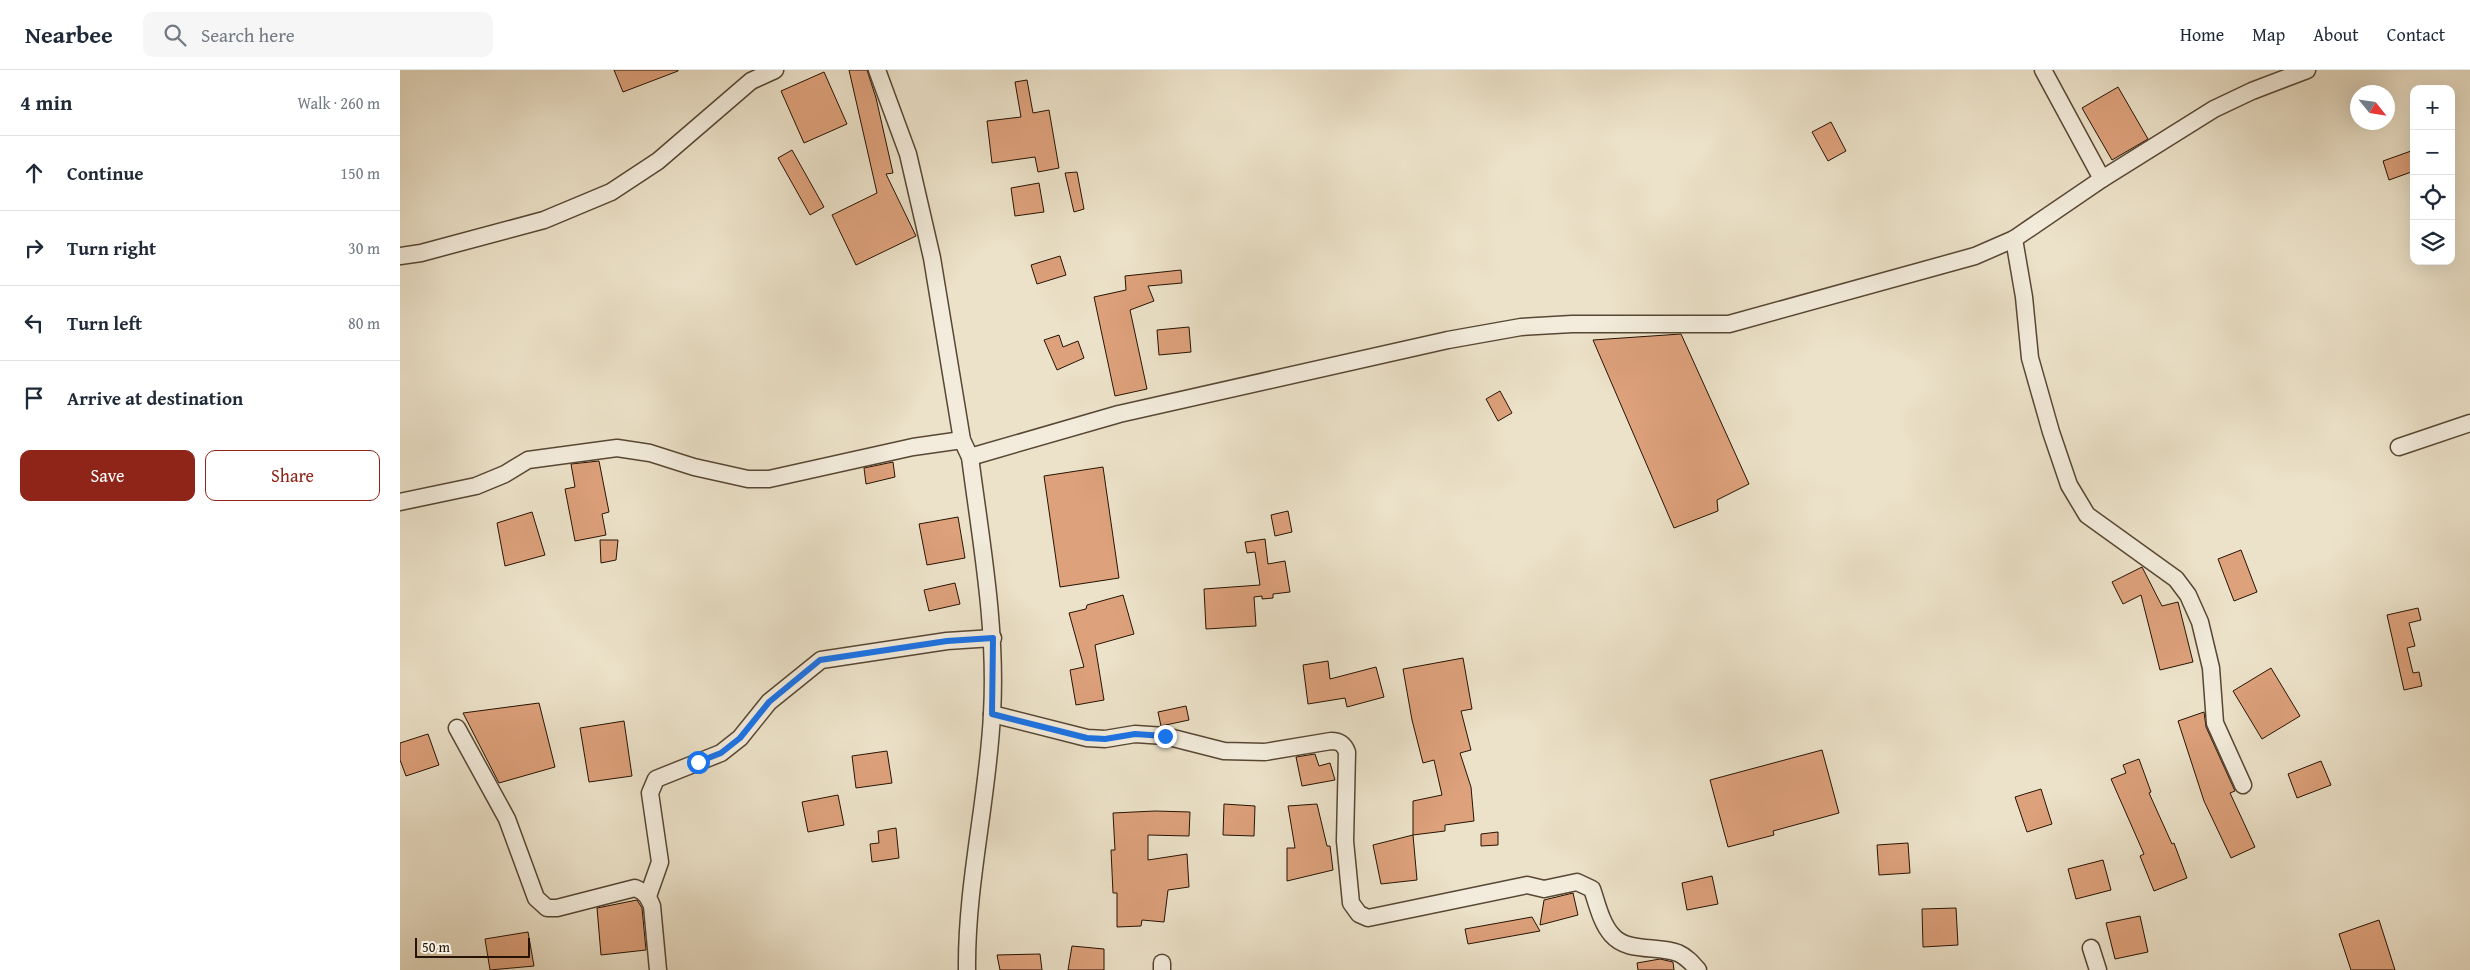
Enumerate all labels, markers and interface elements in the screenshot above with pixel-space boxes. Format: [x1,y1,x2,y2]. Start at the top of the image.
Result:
search box [143,12,493,57]
text: Nearbee [25,17,113,52]
icon: search [161,21,189,49]
text: Search here [201,21,295,49]
text: Home [2180,21,2224,48]
text: Map [2252,21,2285,48]
text: About [2313,21,2359,48]
text: Contact [2387,21,2445,48]
north arrow [2350,85,2395,130]
map controls [2410,85,2455,265]
button: + [2410,85,2455,130]
text: 4 min [20,87,72,118]
text: Walk · 260 m [297,91,380,115]
button: − [2410,130,2455,175]
icon: ahead [20,159,48,187]
text: Continue [67,159,144,187]
text: 150 m [340,161,380,185]
button: locate [2410,175,2455,220]
button: layers [2410,220,2455,265]
icon: right [20,234,48,262]
text: Turn right [67,234,156,262]
text: 30 m [348,236,380,260]
icon: left [20,309,48,337]
text: Turn left [67,309,142,337]
text: 80 m [348,311,380,335]
icon: arrive [20,384,48,412]
text: Arrive at destination [67,384,243,412]
button: Save [20,450,195,501]
button: Share [205,450,380,501]
route end [1154,725,1177,748]
route start [687,751,710,774]
scale bar [415,935,530,958]
text: 50 m [422,937,450,957]

